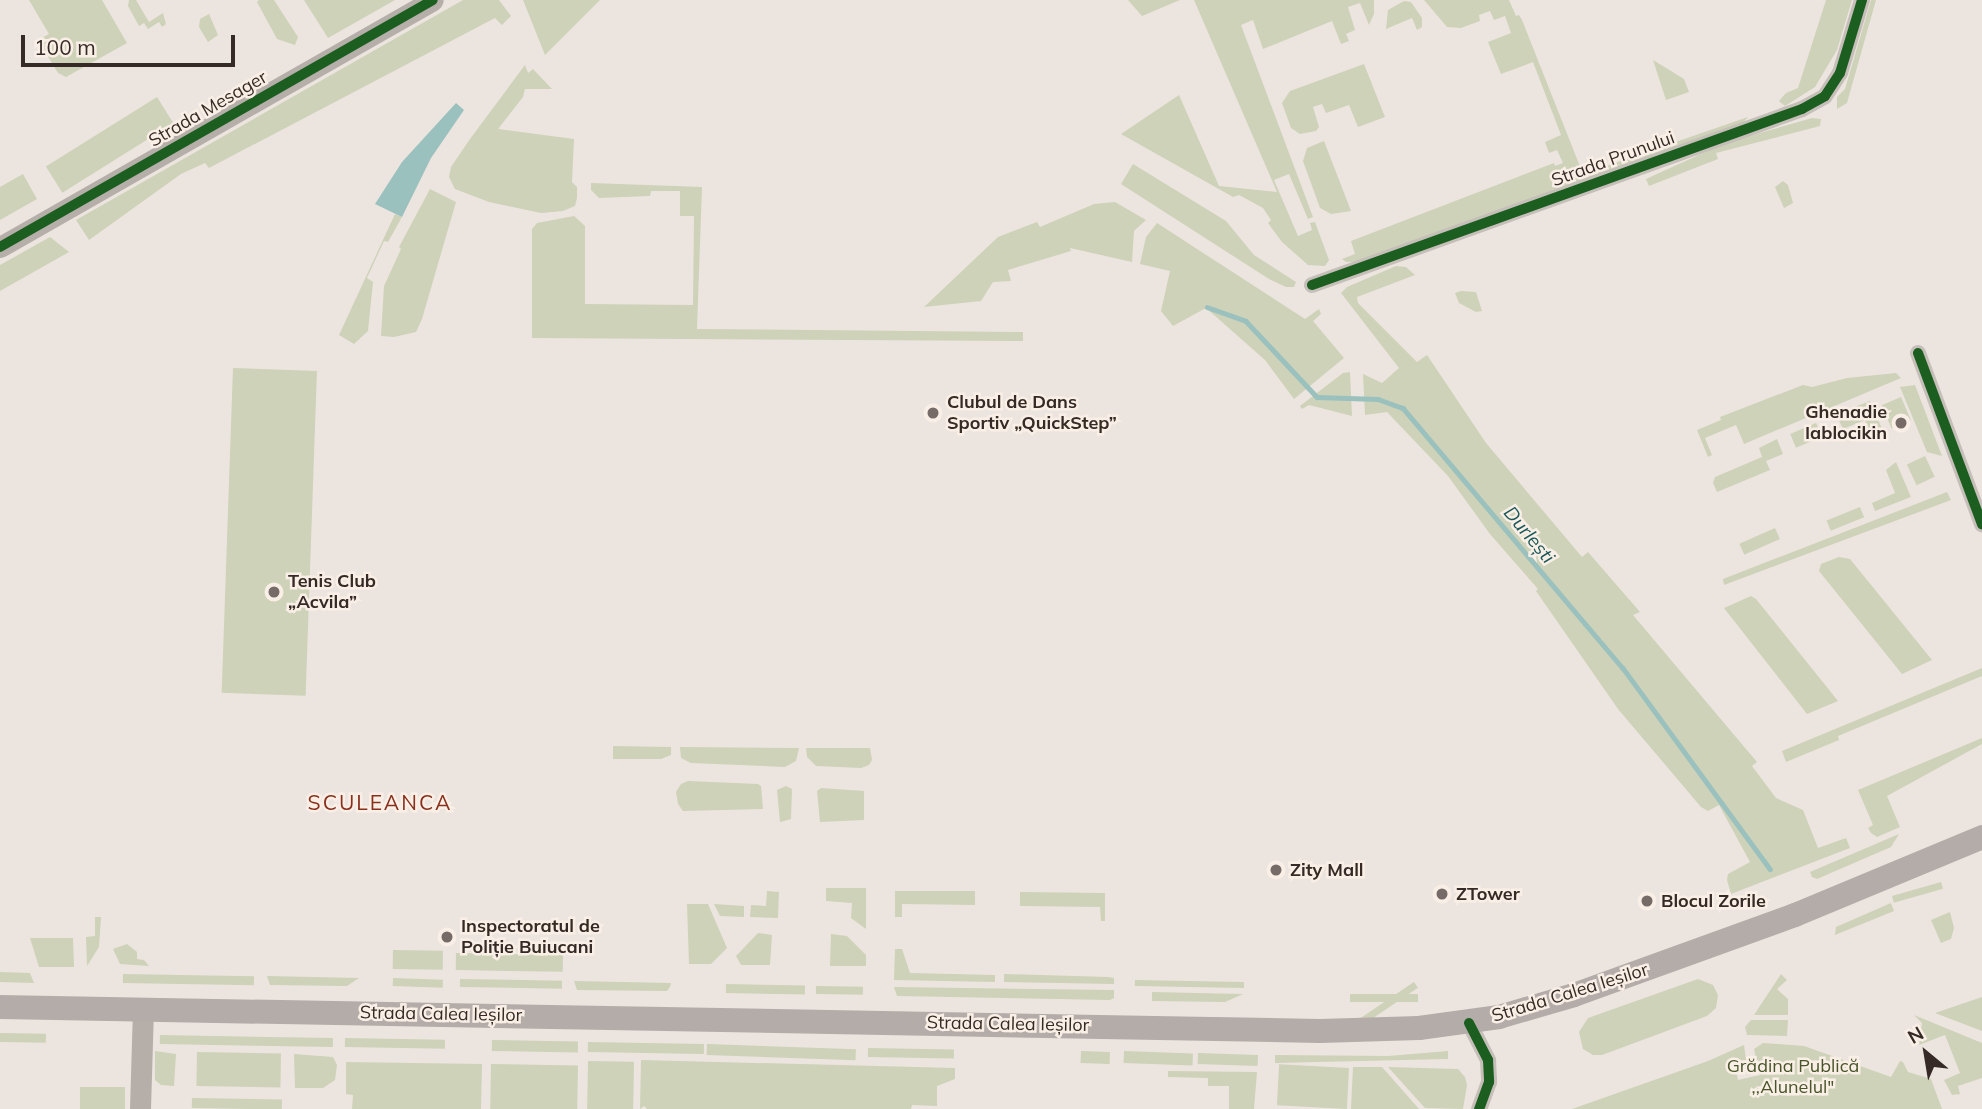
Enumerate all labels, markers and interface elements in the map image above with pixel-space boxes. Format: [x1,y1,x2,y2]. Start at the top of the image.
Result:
scale bar [24,21,238,65]
text: 100 m [34,34,96,60]
street label: Strada Mesager [145,66,271,152]
street label: Strada Prunului [1549,127,1677,191]
place label: Clubul de Dans Sportiv „QuickStep” [947,392,1117,434]
place label: Ghenadie Iablocikin [1805,402,1887,444]
marker: Clubul de Dans Sportiv „QuickStep” [925,405,941,421]
marker: Ghenadie Iablocikin [1893,415,1909,431]
water label: Durlești [1499,502,1559,568]
place label: Tenis Club „Acvila” [288,571,376,614]
marker: Tenis Club „Acvila” [266,584,282,600]
district label: SCULEANCA [309,789,451,815]
place label: Zity Mall [1290,859,1364,881]
marker: Zity Mall [1268,862,1284,878]
place label: ZTower [1456,883,1520,905]
marker: ZTower [1434,886,1450,902]
place label: Blocul Zorile [1661,890,1766,912]
marker: Blocul Zorile [1639,893,1655,909]
place label: Inspectoratul de Poliție Buiucani [461,916,600,958]
marker: Inspectoratul de Poliție Buiucani [439,929,455,945]
street label: Strada Calea Ieșilor [1489,959,1651,1027]
street label: Strada Calea Ieșilor [360,1002,522,1026]
street label: Strada Calea Ieșilor [927,1012,1089,1036]
north arrow [1891,1018,1961,1088]
text: N [1903,1021,1928,1049]
park label: Grădina Publică ,,Alunelul" [1727,1056,1859,1098]

